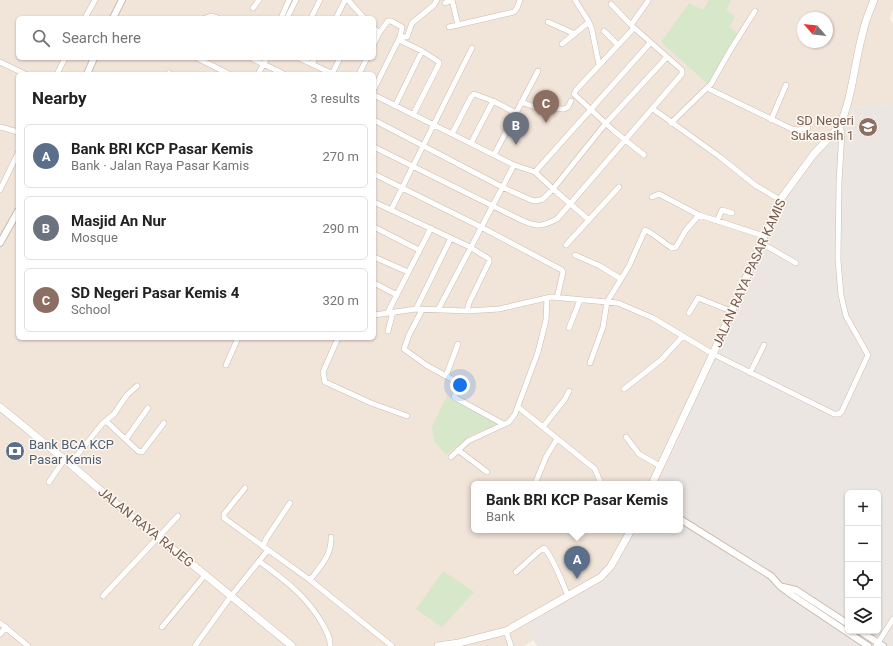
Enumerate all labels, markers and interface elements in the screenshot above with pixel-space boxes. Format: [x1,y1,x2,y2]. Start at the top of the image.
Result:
north arrow [797,12,833,48]
search box [16,16,376,60]
icon: search [30,27,52,49]
text: Search here [62,29,141,47]
text: Nearby [32,88,87,108]
pin: C [533,90,559,123]
text: 3 results [310,91,360,106]
pin: B [503,112,529,145]
place label: SD Negeri Sukaasih 1 [791,113,854,143]
school or university icon: SD Negeri Sukaasih 1 [857,116,879,138]
text: Bank BRI KCP Pasar Kemis [71,140,253,158]
text: A [42,149,50,164]
text: 270 m [322,149,359,164]
text: Bank · Jalan Raya Pasar Kamis [71,158,249,173]
street label: JALAN RAYA PASAR KAMIS [709,196,789,350]
text: Masjid An Nur [71,212,166,230]
text: B [42,221,50,236]
text: 290 m [322,221,359,236]
text: Mosque [71,230,118,245]
text: SD Negeri Pasar Kemis 4 [71,284,239,302]
text: C [42,293,50,308]
text: 320 m [322,293,359,308]
text: School [71,302,111,317]
your location [450,375,470,395]
place label: Bank BCA KCP Pasar Kemis [29,437,114,467]
bank icon: Bank BCA KCP Pasar Kemis [4,440,26,462]
popup [471,481,683,533]
street label: JALAN RAYA RAJEG [95,484,197,570]
map controls [845,490,881,634]
button: + [845,490,881,526]
text: Bank BRI KCP Pasar Kemis [486,491,668,509]
text: Bank [486,509,515,524]
button: − [845,526,881,562]
pin: A [564,546,590,579]
button: locate [845,562,881,598]
button: layers [845,598,881,634]

